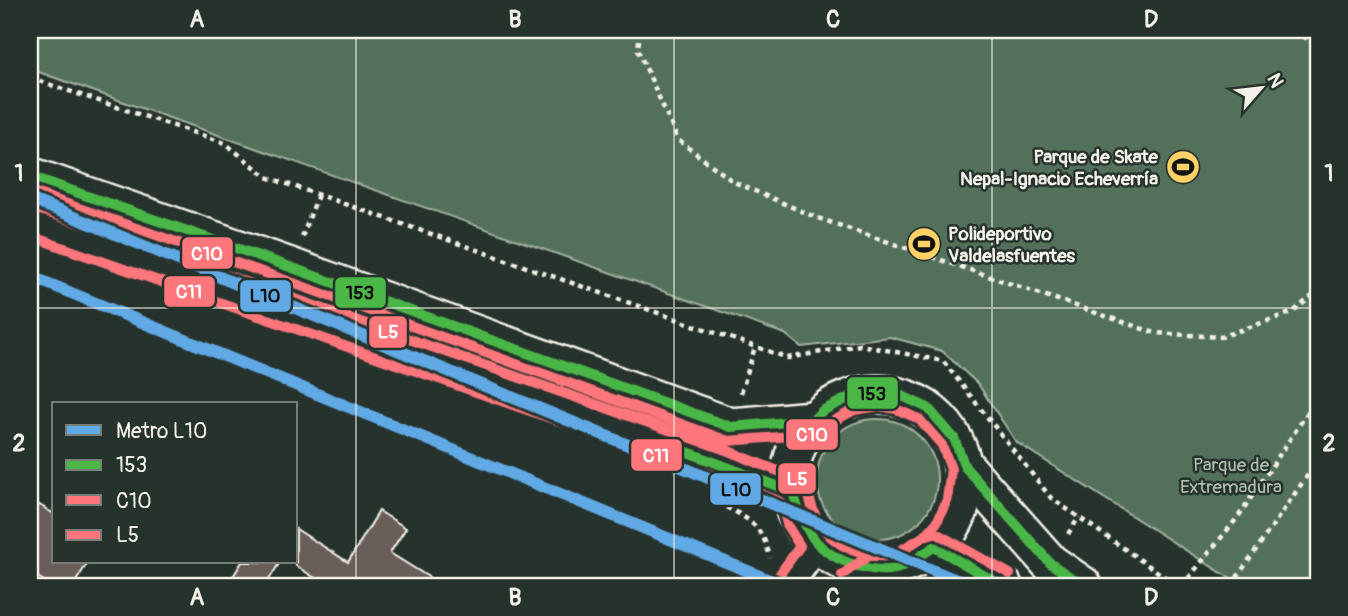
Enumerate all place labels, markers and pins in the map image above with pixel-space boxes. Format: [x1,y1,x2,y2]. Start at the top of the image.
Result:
place label: Parque de Skate Nepal-Ignacio Echeverría [960,145,1159,191]
sports icon: Parque de Skate Nepal-Ignacio Echeverría [1164,148,1202,186]
place label: Polideportivo Valdelasfuentes [948,222,1076,268]
sports icon: Polideportivo Valdelasfuentes [905,225,943,263]

